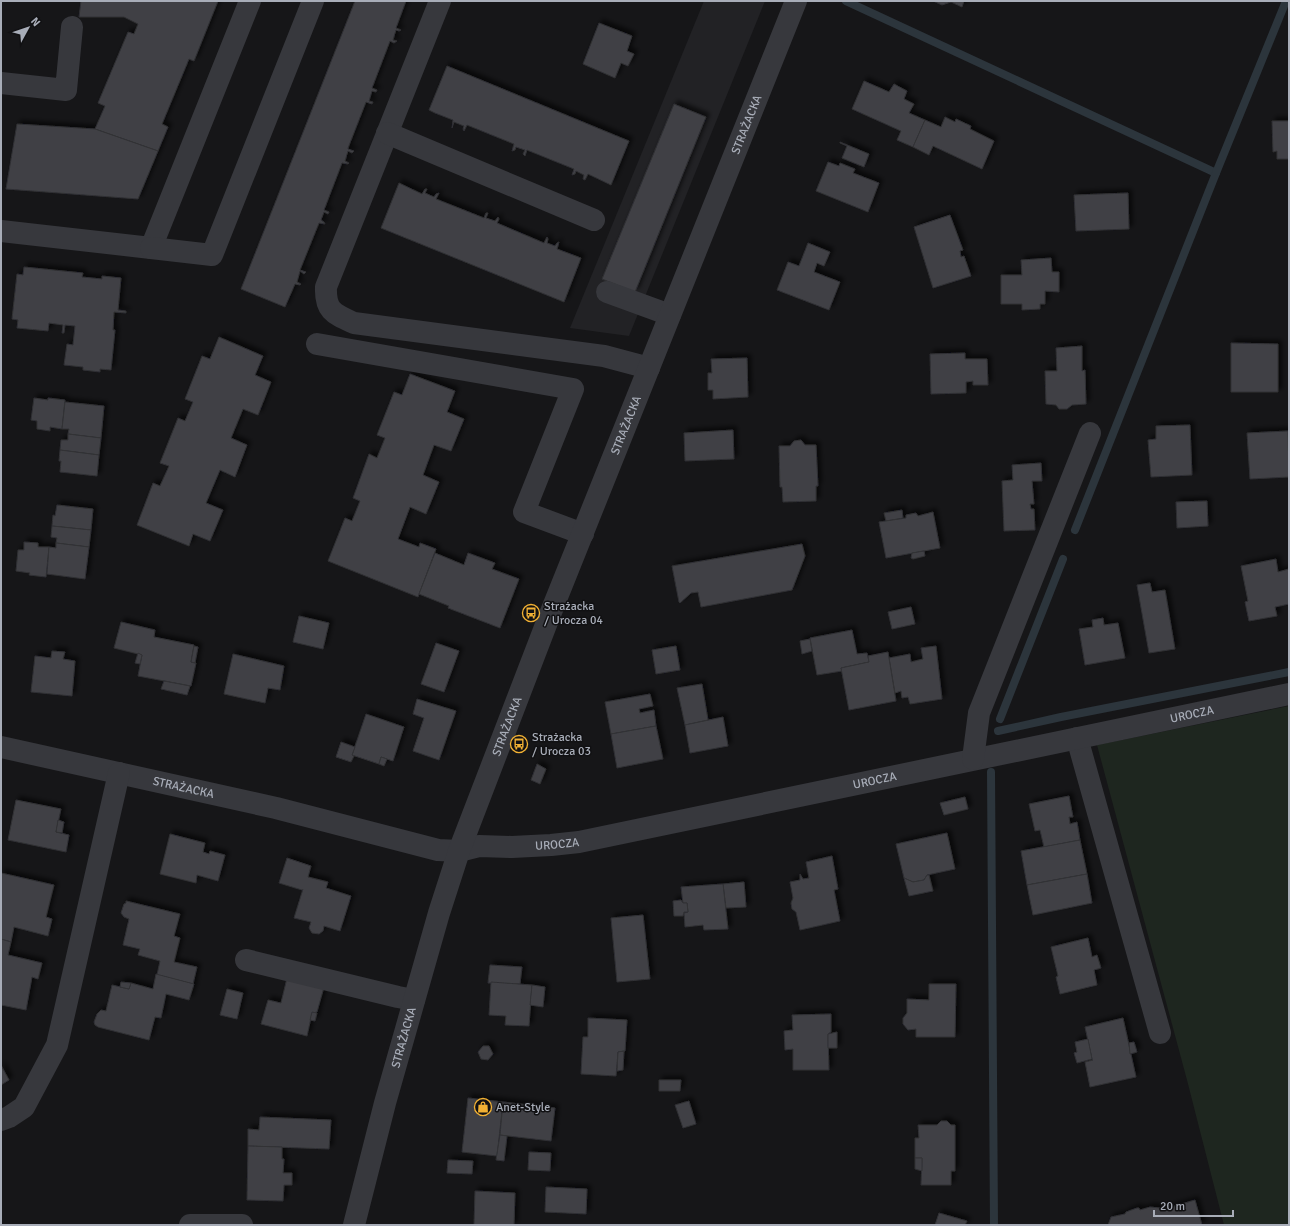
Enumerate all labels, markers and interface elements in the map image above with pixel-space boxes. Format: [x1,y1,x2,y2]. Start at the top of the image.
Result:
north arrow [8,8,48,48]
text: N [28,15,43,29]
street label: STRAŻACKA [728,92,766,156]
street label: STRAŻACKA [608,393,645,457]
place label: Strażacka / Urocza 04 [544,599,603,628]
bus stop icon: Strażacka / Urocza 04 [521,603,541,623]
street label: STRAŻACKA [489,694,526,758]
street label: UROCZA [1169,703,1216,727]
place label: Strażacka / Urocza 03 [532,730,591,759]
bus stop icon: Strażacka / Urocza 03 [509,734,529,754]
street label: UROCZA [852,769,899,793]
street label: STRAŻACKA [151,774,216,802]
street label: UROCZA [535,835,581,854]
street label: STRAŻACKA [388,1005,420,1070]
shop icon: Anet-Style [473,1097,493,1117]
place label: Anet-Style [496,1100,550,1115]
scale bar [1154,1192,1233,1218]
text: 20 m [1160,1199,1185,1214]

